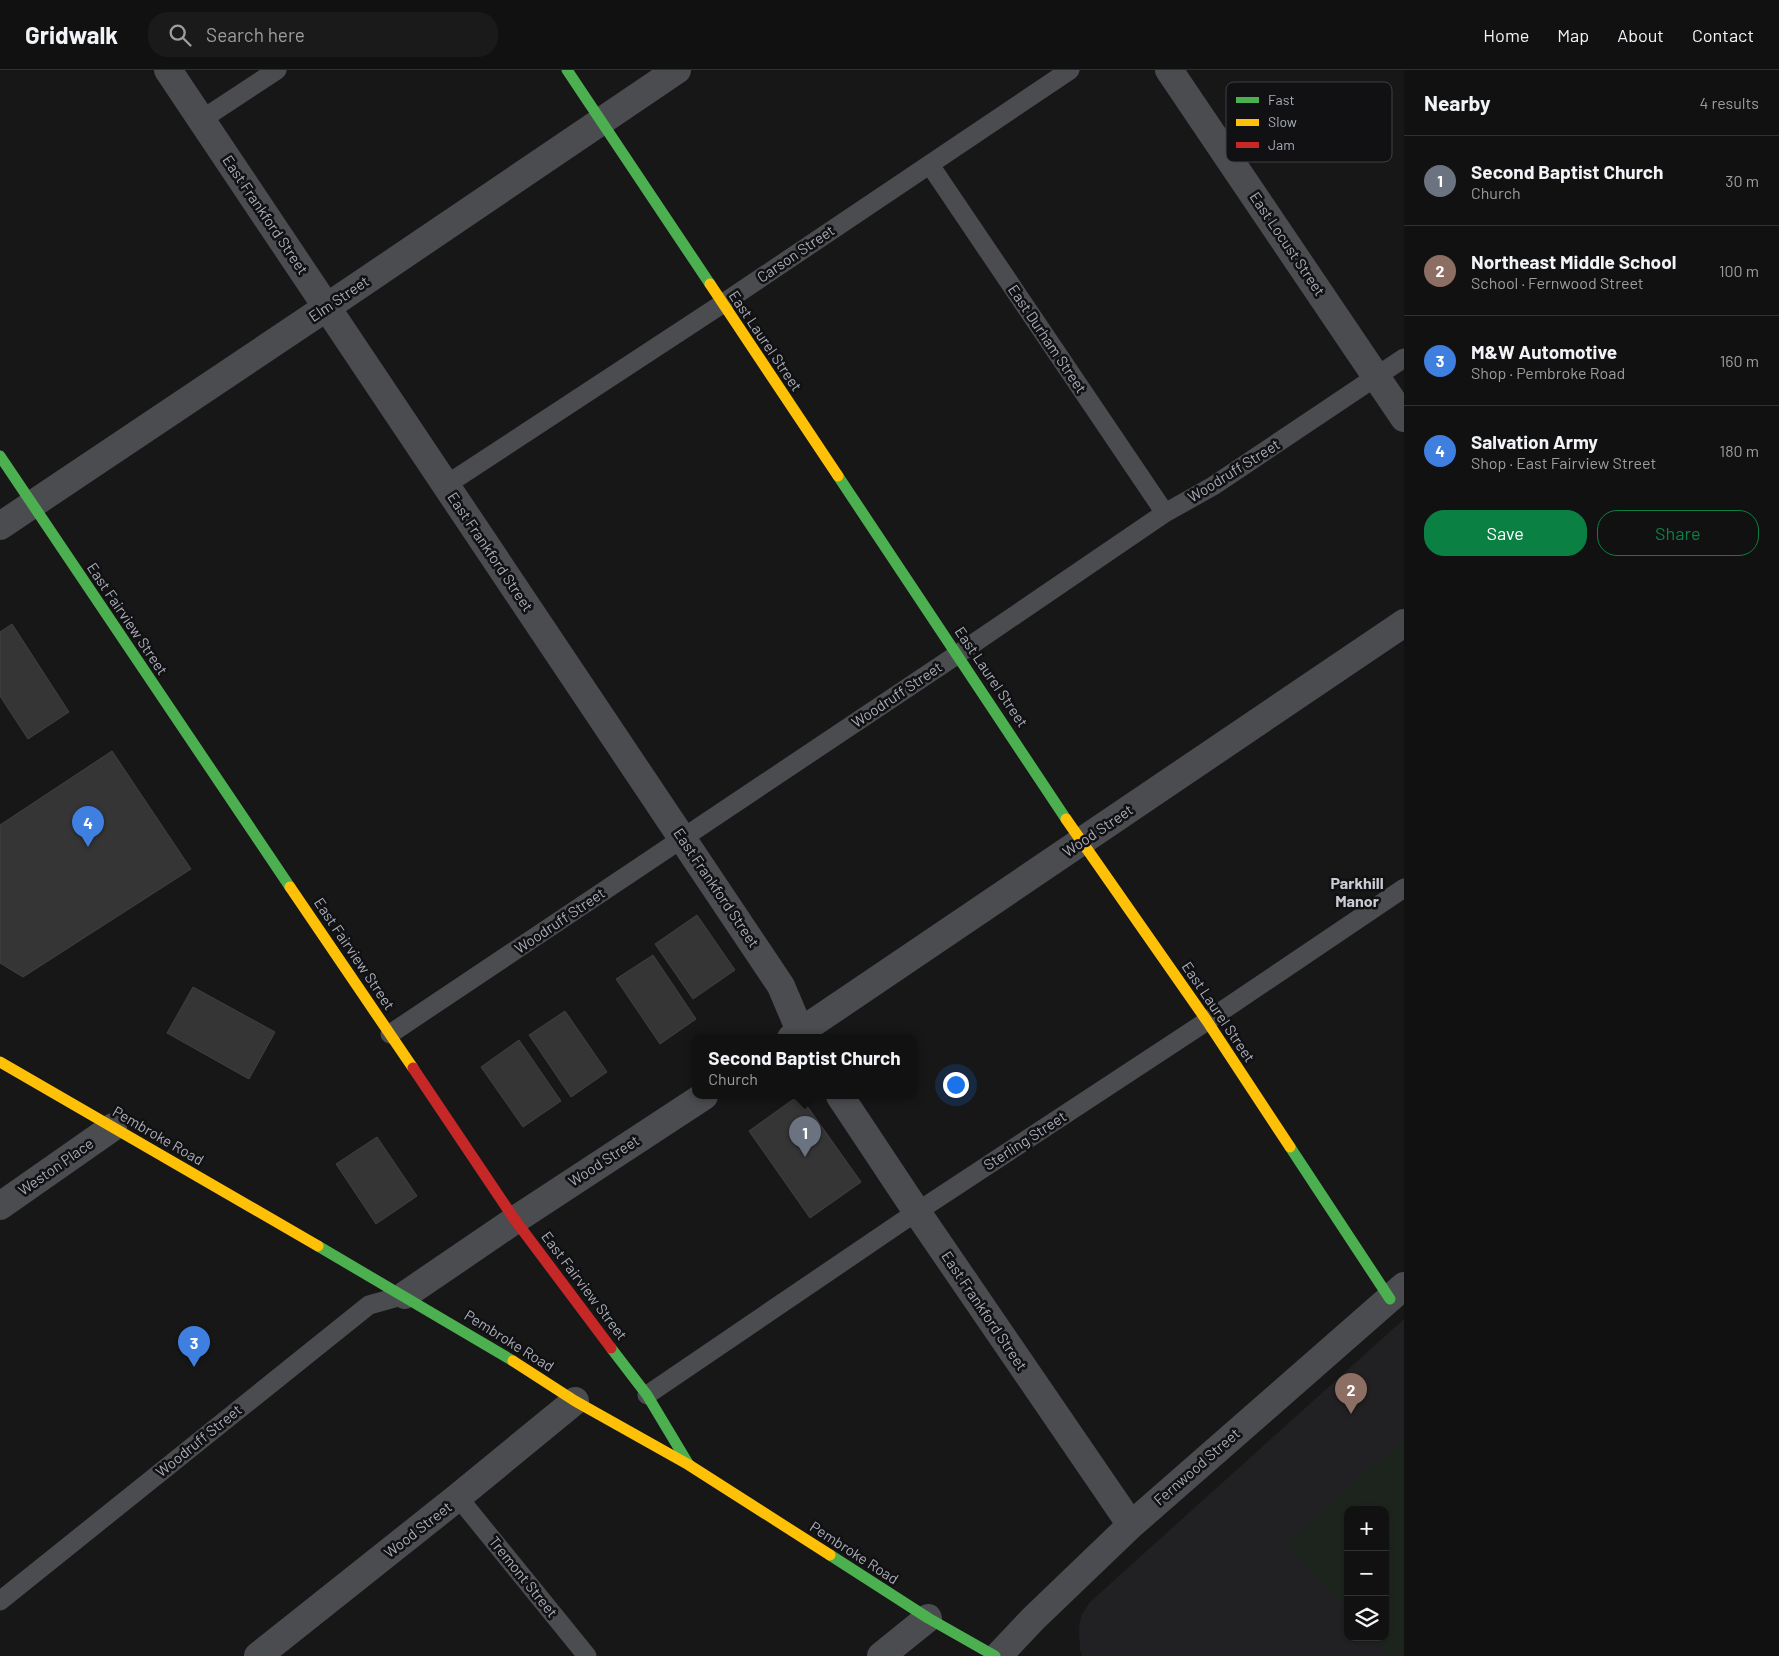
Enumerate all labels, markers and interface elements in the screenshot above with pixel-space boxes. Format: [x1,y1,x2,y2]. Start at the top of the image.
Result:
search box [148,12,498,57]
text: Gridwalk [25,20,118,49]
icon: search [166,21,194,49]
text: Search here [206,23,305,46]
text: Home [1483,24,1529,46]
text: Map [1557,24,1589,46]
text: About [1617,24,1664,46]
text: Contact [1692,24,1754,46]
legend [1226,82,1392,162]
text: Nearby [1424,90,1490,115]
text: Fast [1268,91,1294,108]
text: 4 results [1699,93,1759,112]
text: Slow [1268,113,1297,130]
text: Jam [1268,136,1295,153]
street label: East Frankford Street [219,151,312,277]
text: Second Baptist Church [1471,160,1663,183]
text: 1 [1437,171,1443,190]
text: 30 m [1725,171,1759,190]
text: Church [1471,183,1521,202]
street label: East Locust Street [1246,188,1329,299]
street label: Carson Street [753,221,838,286]
text: Northeast Middle School [1471,250,1676,273]
text: 2 [1436,261,1444,280]
text: 100 m [1719,261,1759,280]
street label: Elm Street [305,271,372,325]
text: School · Fernwood Street [1471,273,1644,292]
street label: East Durham Street [1005,281,1091,396]
street label: East Laurel Street [726,287,806,394]
text: M&W Automotive [1471,340,1617,363]
text: 3 [1436,351,1444,370]
text: 160 m [1720,351,1759,370]
text: Shop · Pembroke Road [1471,363,1625,382]
text: Salvation Army [1471,430,1598,453]
street label: Woodruff Street [1184,435,1283,506]
text: 4 [1435,441,1445,460]
text: 180 m [1720,441,1759,460]
text: Shop · East Fairview Street [1471,453,1656,472]
street label: East Frankford Street [444,488,537,614]
button: Save [1424,510,1587,556]
button: Share [1597,510,1759,556]
street label: East Fairview Street [84,559,172,678]
street label: East Laurel Street [952,623,1032,730]
street label: Woodruff Street [848,657,945,731]
street label: Wood Street [1059,800,1136,860]
pin: 4 [72,806,104,847]
street label: East Frankford Street [670,824,763,950]
district label: Parkhill Manor [1330,873,1384,910]
street label: Woodruff Street [511,883,608,957]
street label: East Fairview Street [311,894,399,1013]
street label: East Laurel Street [1179,958,1259,1065]
popup [692,1034,917,1099]
text: Second Baptist Church [708,1046,901,1069]
text: Church [708,1069,758,1088]
your location [943,1072,969,1098]
street label: Pembroke Road [110,1102,207,1168]
street label: Sterling Street [980,1107,1069,1174]
pin: 1 [789,1116,821,1157]
street label: Wood Street [565,1131,642,1190]
street label: Weston Place [14,1134,97,1199]
street label: East Fairview Street [538,1228,632,1343]
street label: East Frankford Street [938,1247,1031,1373]
street label: Pembroke Road [461,1305,558,1375]
pin: 3 [178,1326,210,1367]
pin: 2 [1335,1373,1367,1414]
street label: Woodruff Street [152,1400,245,1480]
street label: Fernwood Street [1150,1424,1243,1509]
street label: Wood Street [380,1497,455,1561]
map controls [1344,1506,1389,1641]
button: + [1344,1506,1389,1551]
street label: Pembroke Road [807,1517,902,1588]
street label: Tremont Street [486,1532,562,1621]
button: − [1344,1551,1389,1596]
button: layers [1344,1596,1389,1641]

